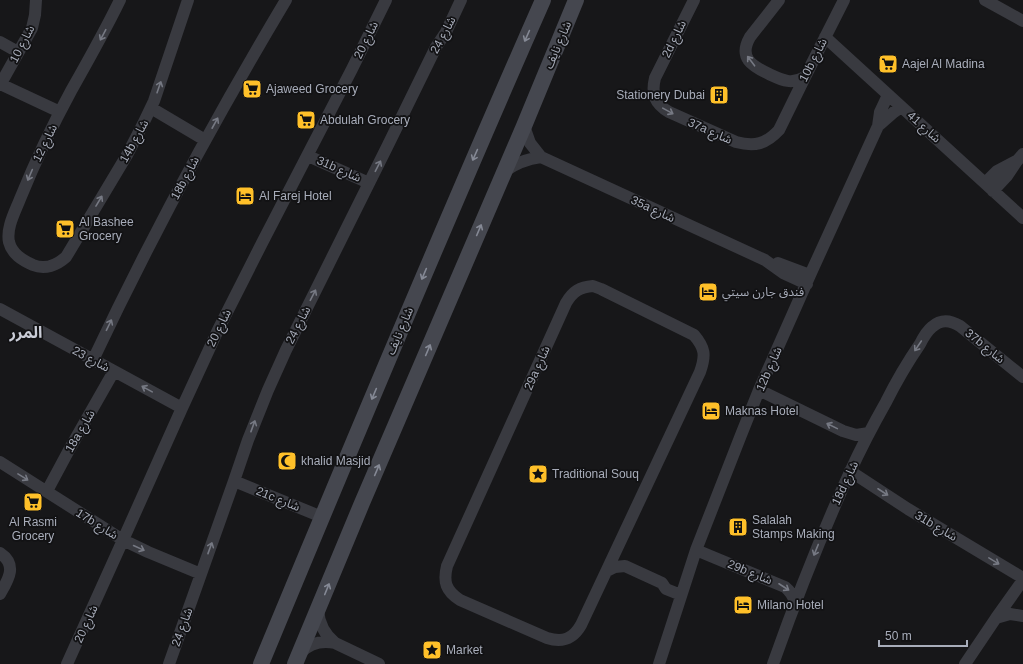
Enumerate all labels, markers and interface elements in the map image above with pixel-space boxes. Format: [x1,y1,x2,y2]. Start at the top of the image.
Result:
street label: شارع 24 [427,14,460,57]
street label: 2d شارع [659,18,691,61]
street label: شارع 20 [351,19,383,62]
street label: شارع نايف [542,19,576,72]
street label: شارع 10 [7,23,39,66]
one-way arrow [98,29,106,41]
one-way arrow [523,29,531,41]
street label: 10b شارع [796,36,832,85]
supermarket icon: Aajel Al Madina [877,53,899,75]
one-way arrow [747,56,755,67]
place label: Aajel Al Madina [902,57,985,71]
supermarket icon: Ajaweed Grocery [241,78,263,100]
one-way arrow [156,80,163,93]
place label: Ajaweed Grocery [266,82,358,96]
building icon: Stationery Dubai [708,84,730,106]
place label: Stationery Dubai [616,88,705,102]
one-way arrow [662,108,674,116]
street label: شارع 41 [903,108,944,147]
supermarket icon: Abdulah Grocery [295,109,317,131]
place label: Abdulah Grocery [320,113,410,127]
street label: 37a شارع [685,115,734,149]
street label: 14b شارع [117,117,153,166]
one-way arrow [212,117,219,129]
street label: شارع 12 [30,122,62,165]
one-way arrow [471,148,478,160]
street label: 31b شارع [314,153,363,187]
street label: 18b شارع [168,154,204,203]
one-way arrow [375,160,382,172]
one-way arrow [26,169,33,181]
hotel icon: Al Farej Hotel [234,185,256,207]
place label: Al Farej Hotel [259,189,332,203]
street label: 35a شارع [628,193,677,227]
one-way arrow [95,195,103,207]
place label: Al Bashee Grocery [79,215,134,243]
supermarket icon: Al Bashee Grocery [54,218,76,240]
one-way arrow [476,225,483,237]
one-way arrow [420,268,428,280]
hotel icon: فندق جارن سيتي [697,281,719,303]
place label: فندق جارن سيتي [722,285,804,302]
one-way arrow [310,289,318,301]
street label: شارع 24 [283,304,315,347]
street label: شارع نايف [384,305,418,358]
street label: شارع 20 [204,307,236,350]
one-way arrow [106,319,113,331]
district label: المرر [9,324,42,342]
street label: 37b شارع [961,326,1008,368]
one-way arrow [914,341,922,352]
street label: شارع 23 [69,343,112,376]
one-way arrow [425,344,432,356]
street label: 29a شارع [521,344,555,393]
street label: 12b شارع [753,345,787,394]
one-way arrow [142,385,154,393]
one-way arrow [369,388,377,400]
hotel icon: Maknas Hotel [700,400,722,422]
place label: Maknas Hotel [725,404,798,418]
street label: 18a شارع [62,407,99,456]
one-way arrow [250,420,258,432]
one-way arrow [826,422,838,429]
mosque icon: khalid Masjid [276,450,298,472]
place label: khalid Masjid [301,454,370,468]
street label: 18d شارع [829,459,863,508]
place icon: Traditional Souq [527,463,549,485]
one-way arrow [374,464,382,476]
place label: Traditional Souq [552,467,639,481]
one-way arrow [17,473,29,481]
street label: 21c شارع [253,484,302,516]
one-way arrow [877,488,888,496]
supermarket icon: Al Rasmi Grocery [22,491,44,513]
street label: 17b شارع [72,506,121,544]
street label: 31b شارع [911,508,960,546]
place label: Salalah Stamps Making [752,513,835,541]
place label: Al Rasmi Grocery [9,515,57,543]
building icon: Salalah Stamps Making [727,516,749,538]
one-way arrow [207,543,215,555]
one-way arrow [812,544,820,556]
one-way arrow [133,545,145,552]
street label: 29b شارع [725,557,774,589]
one-way arrow [988,557,1000,565]
one-way arrow [778,583,789,591]
one-way arrow [323,584,331,596]
hotel icon: Milano Hotel [732,594,754,616]
place label: Milano Hotel [757,598,824,612]
street label: شارع 20 [71,603,103,646]
street label: شارع 24 [169,606,197,649]
scale bar [879,622,967,648]
text: 50 m [885,629,912,643]
place icon: Market [421,639,443,661]
place label: Market [446,643,483,657]

